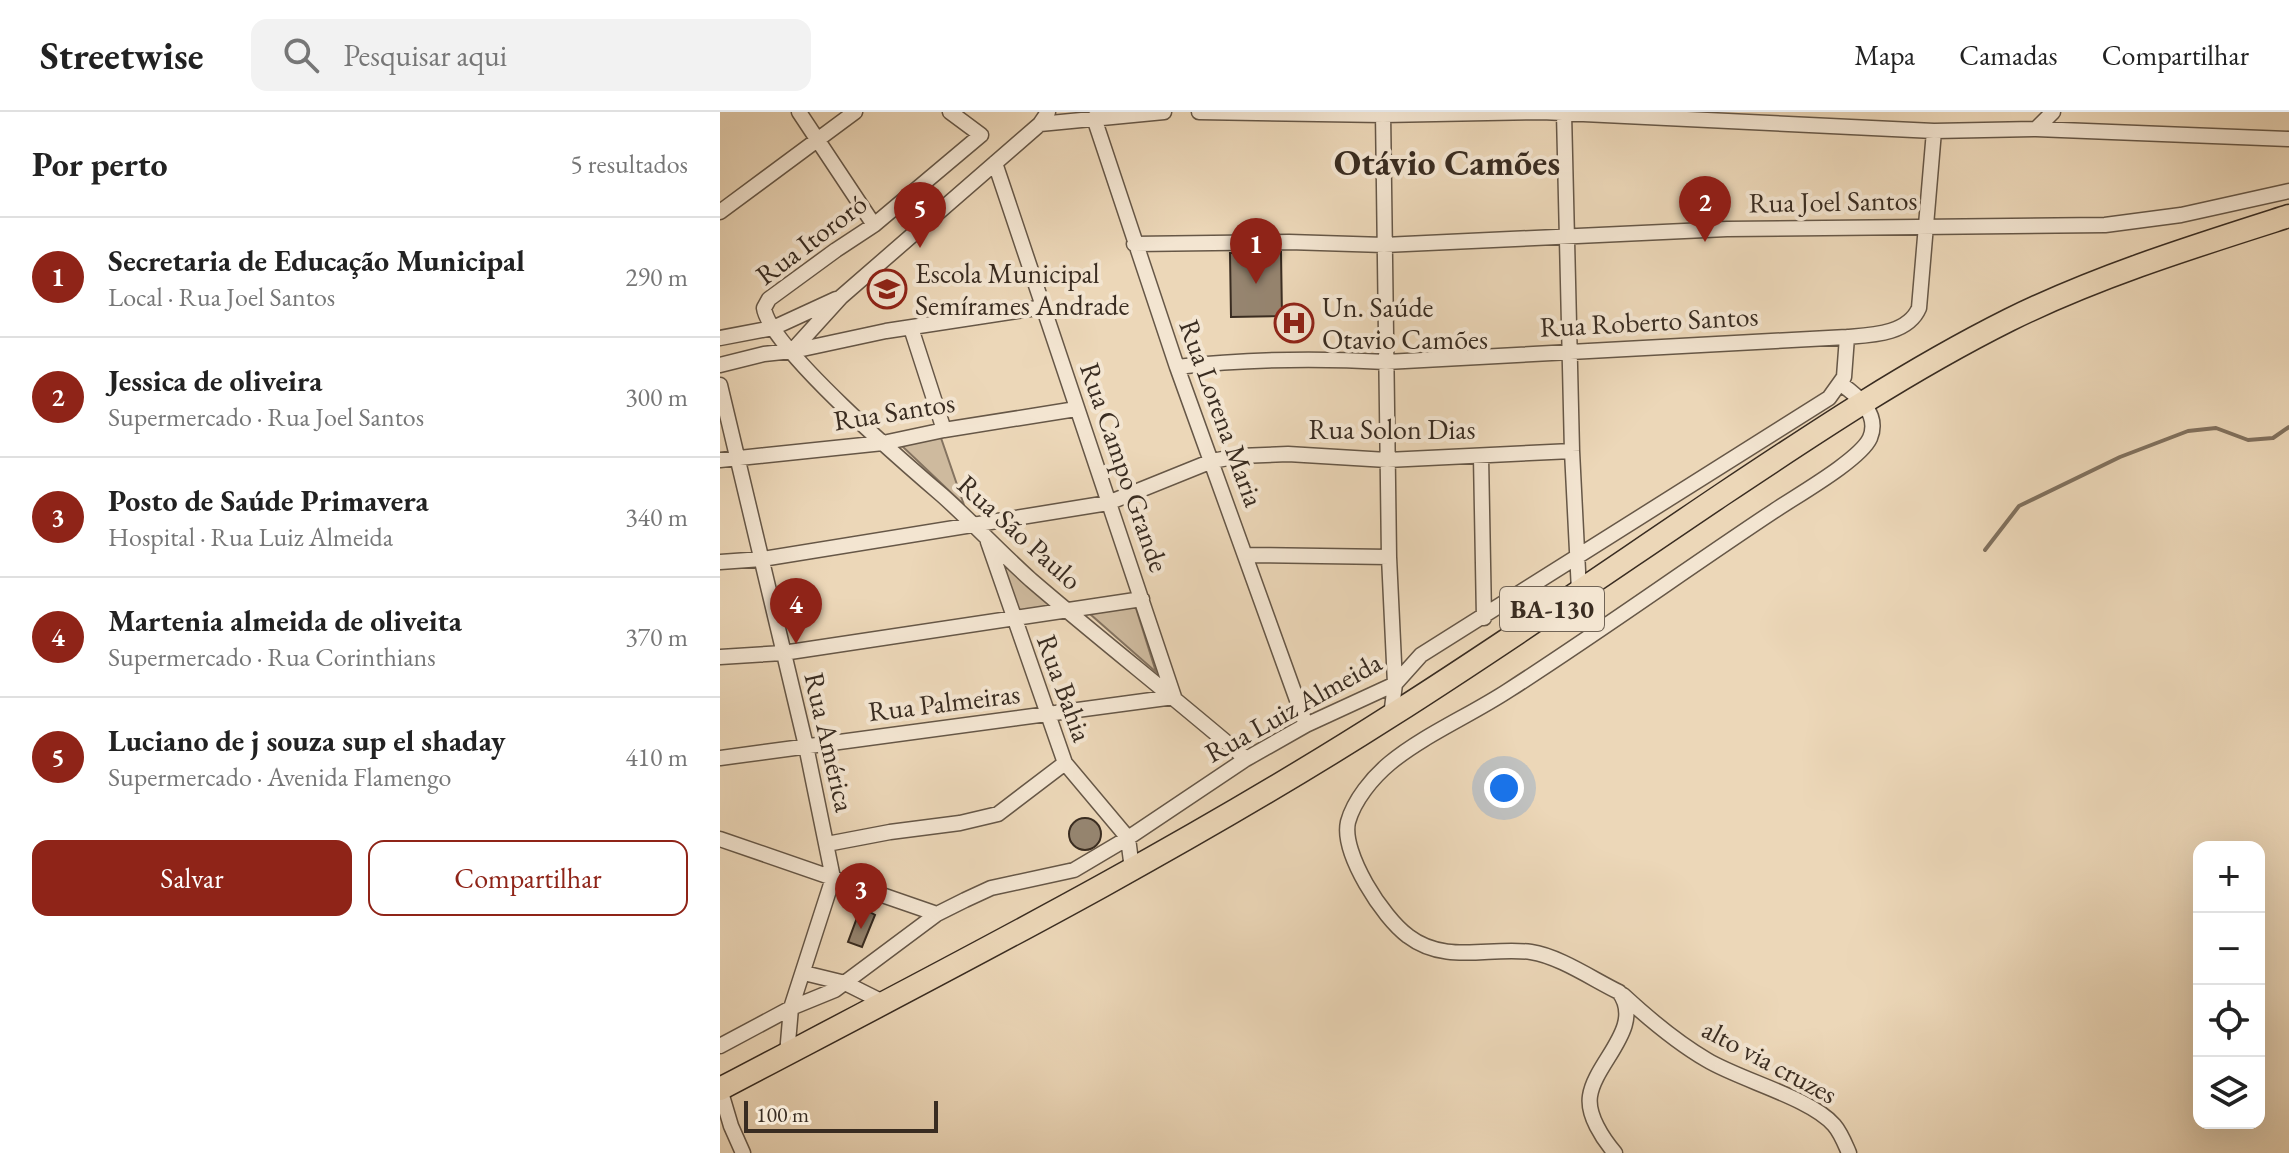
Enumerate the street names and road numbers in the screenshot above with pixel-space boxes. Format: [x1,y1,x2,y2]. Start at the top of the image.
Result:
street label: Rua Joel Santos [1748,182,1918,220]
street label: Rua Itororó [748,185,874,293]
street label: Rua Roberto Santos [1539,297,1759,345]
street label: Rua Lorena Maria [1171,314,1273,512]
street label: Rua Campo Grande [1072,358,1178,577]
street label: Rua Santos [831,384,957,438]
street label: Rua Solon Dias [1308,411,1476,447]
street label: Rua São Paulo [950,467,1090,597]
road number: BA-130 [1500,587,1604,631]
street label: Rua Bahia [1029,629,1101,747]
street label: Rua Luiz Almeida [1198,643,1388,770]
street label: Rua América [796,669,864,816]
street label: Rua Palmeiras [866,675,1022,729]
street label: alto via cruzes [1696,1010,1844,1112]

